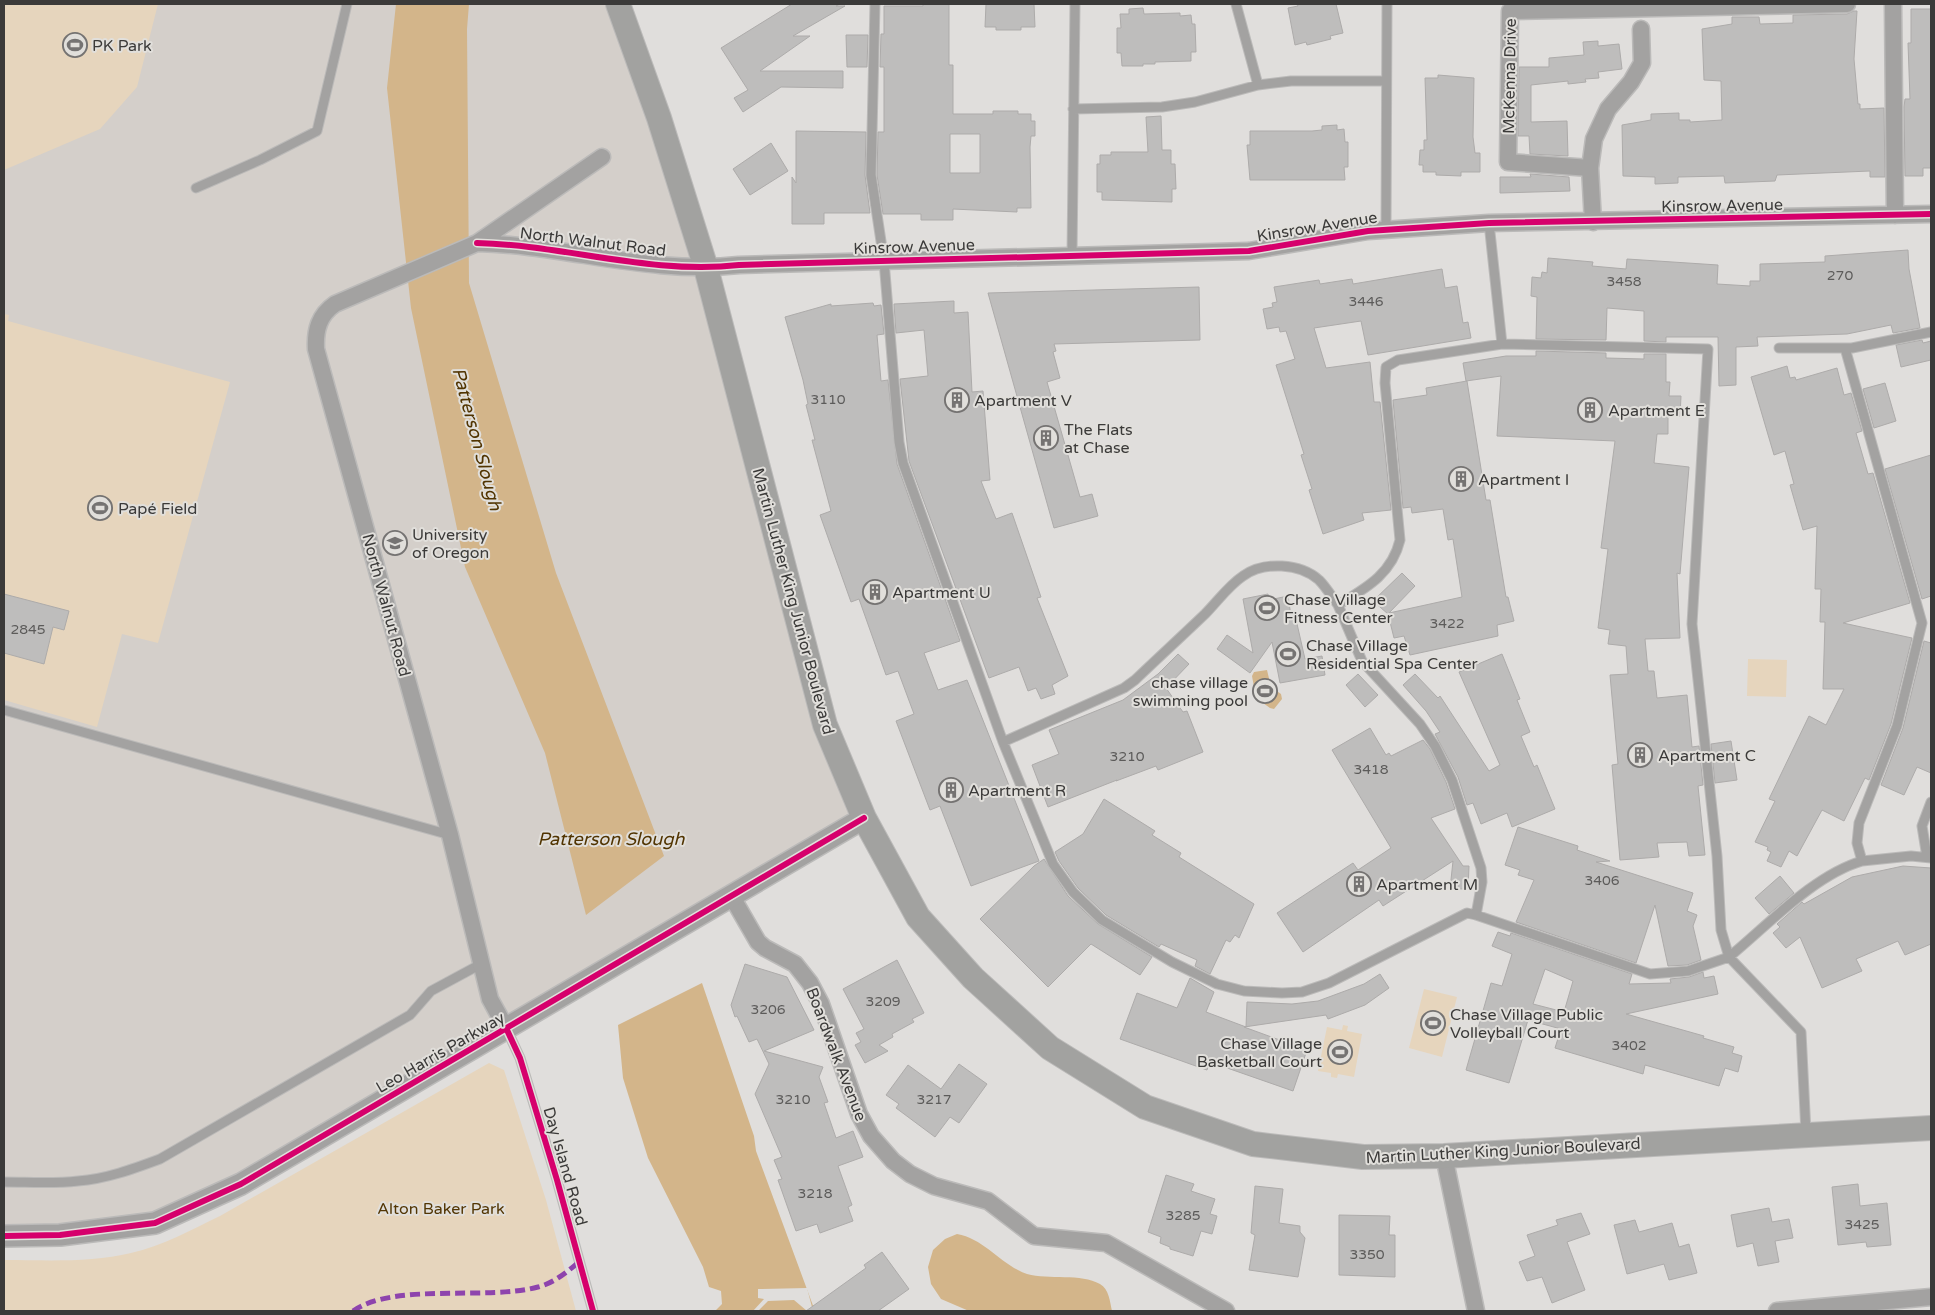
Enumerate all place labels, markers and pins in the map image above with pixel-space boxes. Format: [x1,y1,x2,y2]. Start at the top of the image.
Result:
sports icon: PK Park [62,32,88,58]
place label: PK Park [92,36,152,56]
building icon: Apartment V [944,387,970,413]
place label: Apartment V [974,391,1072,411]
building icon: Apartment E [1577,397,1603,423]
place label: Apartment E [1608,401,1705,421]
place label: The Flats at Chase [1064,420,1133,458]
building icon: The Flats at Chase [1033,425,1059,451]
building icon: Apartment I [1448,466,1474,492]
place label: Apartment I [1478,470,1569,490]
sports icon: Papé Field [87,495,113,521]
place label: Papé Field [118,499,197,519]
place label: University of Oregon [412,525,489,563]
school or university icon: University of Oregon [382,530,408,556]
building icon: Apartment U [862,579,888,605]
place label: Apartment U [892,583,991,603]
place label: Chase Village Fitness Center [1284,590,1393,628]
sports icon: Chase Village Fitness Center [1254,595,1280,621]
place label: Chase Village Residential Spa Center [1306,636,1479,674]
sports icon: Chase Village Residential Spa Center [1275,641,1301,667]
place label: chase village swimming pool [1133,673,1248,711]
sports icon: chase village swimming pool [1252,678,1278,704]
building icon: Apartment C [1627,742,1653,768]
place label: Apartment C [1658,746,1756,766]
building icon: Apartment R [938,777,964,803]
place label: Apartment R [968,781,1066,801]
building icon: Apartment M [1346,871,1372,897]
place label: Apartment M [1376,875,1478,895]
place label: Chase Village Public Volleyball Court [1450,1005,1603,1043]
sports icon: Chase Village Public Volleyball Court [1420,1010,1446,1036]
place label: Chase Village Basketball Court [1197,1034,1322,1072]
sports icon: Chase Village Basketball Court [1327,1039,1353,1065]

